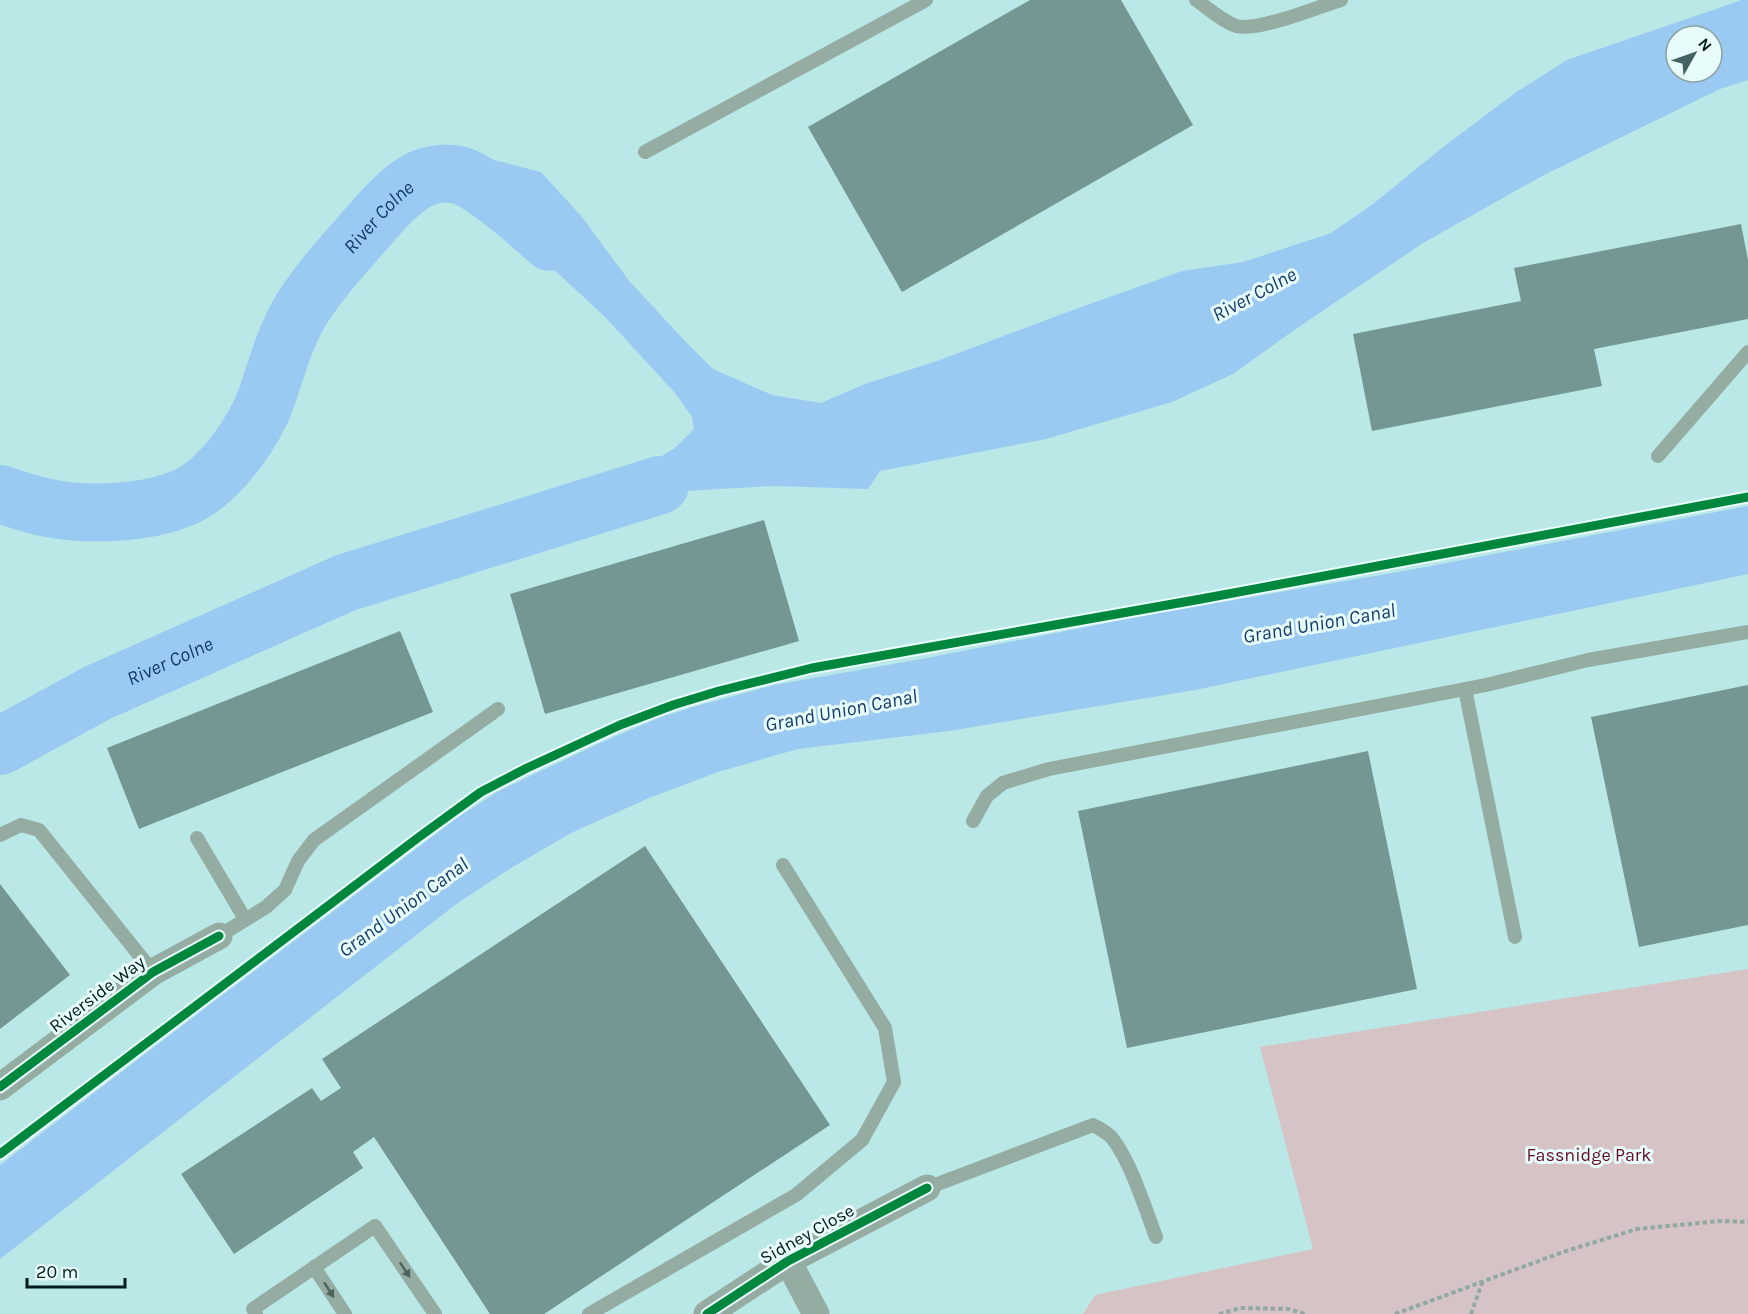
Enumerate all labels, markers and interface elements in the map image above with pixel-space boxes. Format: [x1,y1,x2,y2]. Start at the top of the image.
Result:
north arrow [1664,24,1724,84]
text: N [1694,34,1716,55]
water label: River Colne [339,176,418,258]
water label: River Colne [1208,263,1300,326]
water label: Grand Union Canal [1241,599,1397,648]
water label: River Colne [123,632,217,690]
water label: Grand Union Canal [763,684,919,737]
water label: Grand Union Canal [334,853,473,962]
street label: Riverside Way [45,951,150,1037]
park label: Fassnidge Park [1527,1144,1651,1166]
street label: Sidney Close [756,1199,858,1269]
scale bar [27,1251,124,1289]
text: 20 m [36,1261,78,1283]
one-way arrow [399,1262,411,1278]
one-way arrow [324,1282,335,1298]

